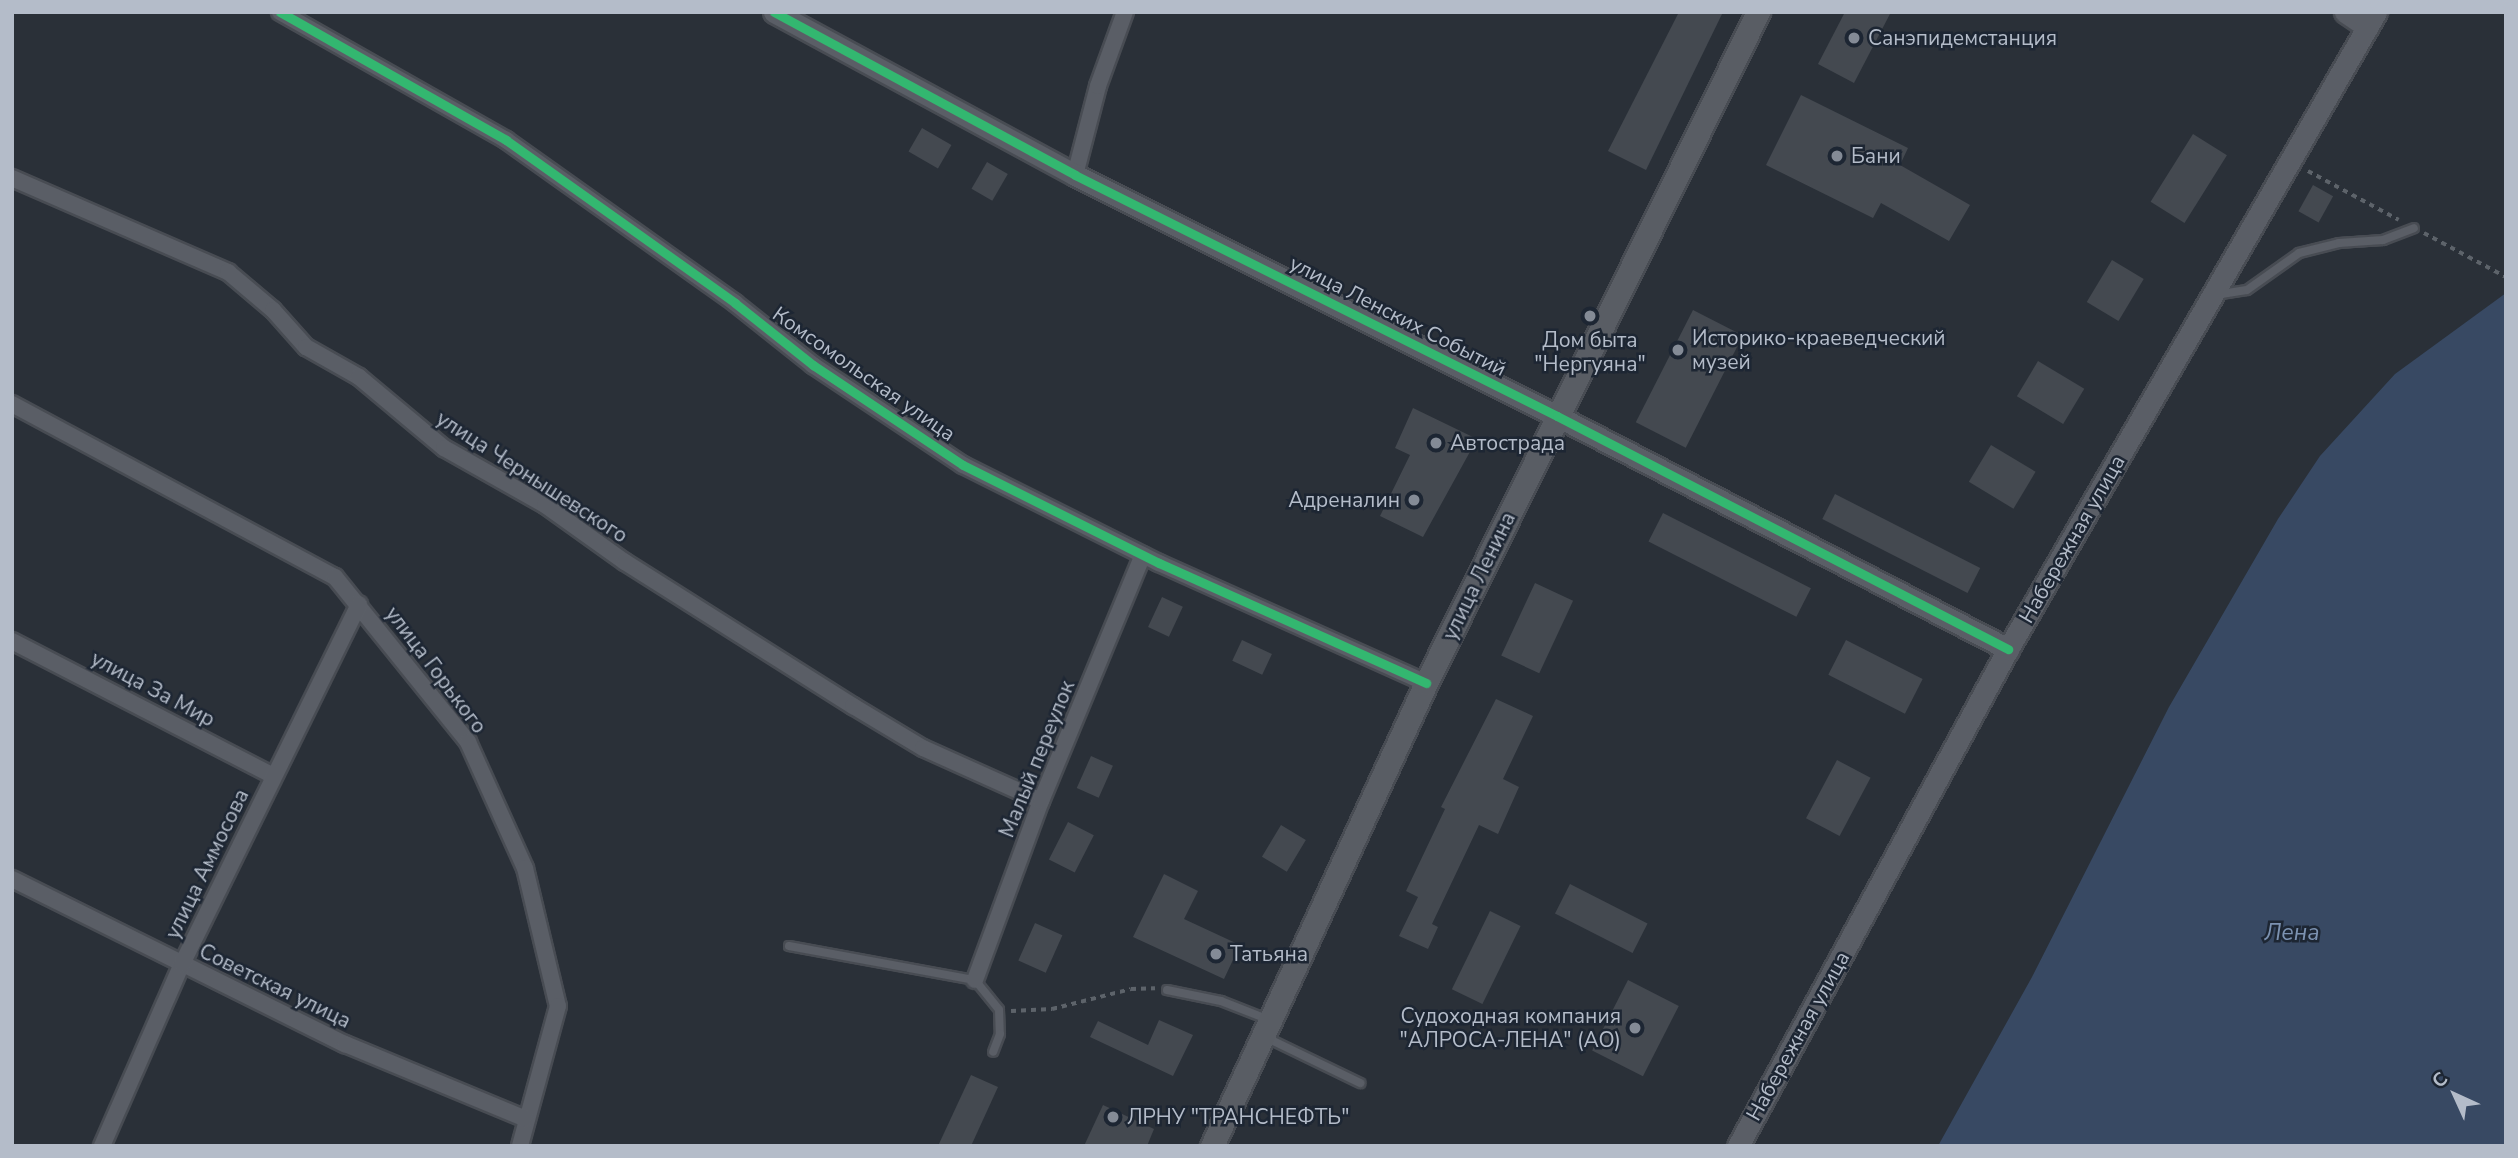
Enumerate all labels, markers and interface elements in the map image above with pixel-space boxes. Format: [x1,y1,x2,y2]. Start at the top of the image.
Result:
place label: Санэпидемстанция [1868,25,2057,51]
marker: Санэпидемстанция [1846,30,1862,46]
place label: Бани [1851,143,1901,169]
marker: Бани [1829,148,1845,164]
street label: улица Ленских Событий [1285,250,1511,382]
street label: Комсомольская улица [768,301,960,447]
marker: Дом быта "Нергуяна" [1582,308,1598,324]
place label: Историко-краеведческий музей [1692,325,1945,375]
place label: Дом быта "Нергуяна" [1534,327,1646,377]
marker: Историко-краеведческий музей [1670,342,1686,358]
street label: улица Чернышевского [432,406,632,548]
place label: Автострада [1450,430,1565,456]
marker: Автострада [1428,435,1444,451]
street label: Набережная улица [2014,451,2130,627]
place label: Адреналин [1288,487,1400,513]
marker: Адреналин [1406,492,1422,508]
street label: улица Ленина [1437,508,1521,644]
street label: улица Горького [380,602,492,738]
street label: улица За Мир [87,646,219,732]
street label: Малый переулок [994,677,1080,841]
street label: улица Аммосова [160,785,254,943]
water label: Лена [2264,919,2320,947]
street label: Советская улица [195,938,355,1034]
place label: Татьяна [1230,941,1308,967]
marker: Татьяна [1208,946,1224,962]
street label: Набережная улица [1741,947,1855,1125]
place label: Судоходная компания "АЛРОСА-ЛЕНА" (АО) [1400,1003,1621,1053]
marker: Судоходная компания "АЛРОСА-ЛЕНА" (АО) [1627,1020,1643,1036]
north arrow [2420,1060,2490,1130]
text: С [2426,1066,2454,1094]
place label: ЛРНУ "ТРАНСНЕФТЬ" [1127,1104,1349,1130]
marker: ЛРНУ "ТРАНСНЕФТЬ" [1105,1109,1121,1125]

